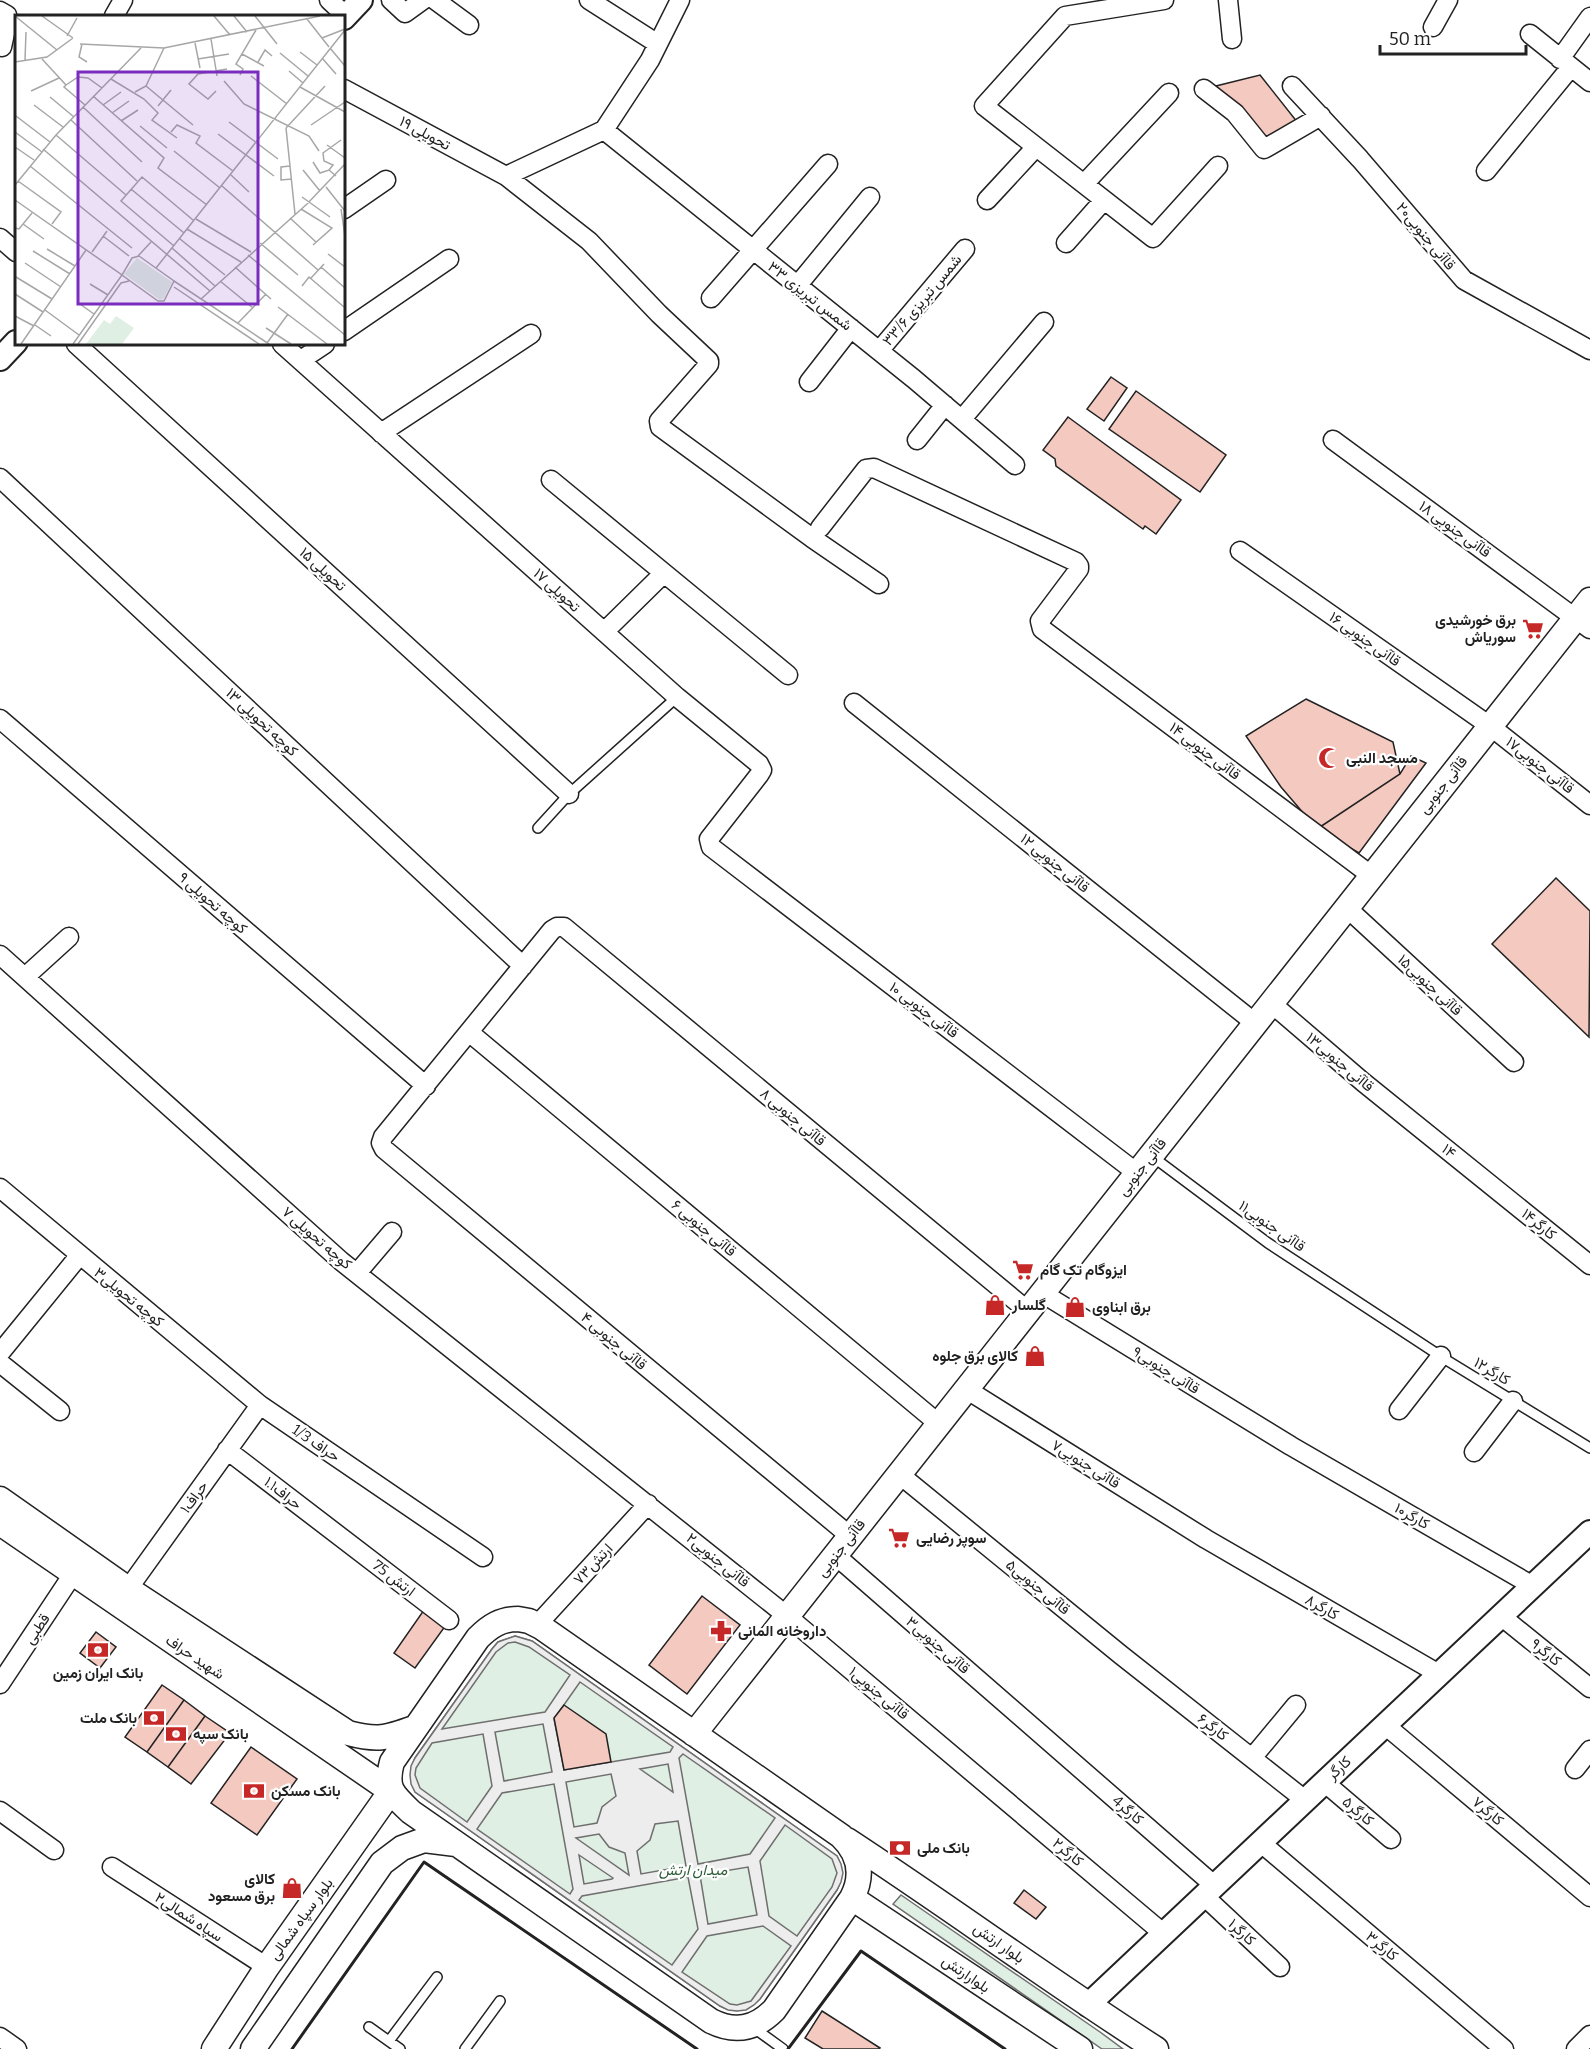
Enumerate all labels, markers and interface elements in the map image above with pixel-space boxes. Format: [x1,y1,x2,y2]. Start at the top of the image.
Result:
inset map [15,15,345,345]
scale bar [1380,18,1526,56]
text: 50 m [1389,28,1431,50]
street label: تحویلی ۱۹ [396,112,454,155]
street label: ۲۰قاآنی جنوبی [1392,199,1460,274]
street label: شمس تبریزی ۳۳/۶ [878,250,966,350]
street label: شمس تبریزی ۳۳ [764,258,856,335]
street label: قاآنی جنوبی ۱۸ [1415,497,1495,562]
street label: تحویلی ۱۵ [295,543,350,596]
street label: تحویلی ۱۷ [529,564,584,617]
street label: قاآنی جنوبی ۱۶ [1325,608,1404,671]
place label: برق خورشیدی سوریاش [1435,611,1516,646]
supermarket icon: برق خورشیدی سوریاش [1521,617,1545,641]
street label: کوچه تحویلی ۱۳ [222,684,302,761]
street label: قاآنی جنوبی ۱۴ [1165,718,1244,784]
street label: قاآنی جنوبی۱۷ [1502,733,1578,798]
mosque icon: مسجد النبی [1317,746,1341,770]
place label: مسجد النبی [1346,749,1418,767]
street label: قاآنی جنوبی [1415,752,1472,818]
street label: قاآنی جنوبی ۱۲ [1016,830,1093,897]
street label: کوچه تحویلی ۹ [174,868,251,939]
street label: قاآنی جنوبی۱۵ [1393,951,1466,1020]
street label: قاآنی جنوبی ۱۰ [885,978,962,1043]
street label: قاآنی جنوبی۱۳ [1302,1028,1378,1096]
street label: قاآنی جنوبی ۸ [756,1084,830,1151]
street label: قاآنی جنوبی [1114,1134,1171,1200]
street label: ۱۴ [1438,1140,1460,1162]
street label: قاآنی جنوبی ۶ [667,1196,740,1261]
street label: قاآنی جنوبی۱۱ [1235,1196,1309,1256]
street label: کوچه تحویلی ۷ [278,1203,356,1274]
street label: کارگر۱۴ [1518,1205,1560,1244]
supermarket icon: ایزوگام تک گام [1011,1258,1035,1282]
place label: ایزوگام تک گام [1040,1261,1127,1280]
street label: کوچه تحویلی۳ [90,1263,168,1332]
shop icon: گلسار [983,1293,1007,1317]
shop icon: برق ابناوی [1063,1295,1087,1319]
place label: گلسار [1011,1296,1046,1314]
place label: برق ابناوی [1092,1298,1151,1316]
street label: قاآنی جنوبی ۴ [577,1308,651,1375]
street label: قاآنی جنوبی۹ [1129,1342,1203,1399]
shop icon: کالای برق جلوه [1023,1344,1047,1368]
place label: کالای برق جلوه [932,1347,1018,1365]
street label: کارگر۱۲ [1471,1353,1514,1389]
street label: 1/3 حراف [289,1421,343,1465]
street label: قاآنی جنوبی۷ [1048,1436,1124,1493]
street label: حراف۱.۱ [260,1473,306,1513]
street label: حراف۱ [176,1477,212,1517]
street label: کارگر۱۰ [1391,1499,1433,1533]
street label: قاآنی جنوبی [813,1515,870,1581]
supermarket icon: سوپر رضایی [887,1526,911,1550]
street label: ۲قاآنی جنوبی [682,1529,753,1592]
place label: سوپر رضایی [916,1529,987,1548]
street label: ارتش۷۳ [570,1540,617,1589]
street label: 75 ارتش [368,1556,419,1601]
street label: قاآنی جنوبی۵ [1002,1556,1074,1619]
street label: کارگر۸ [1302,1590,1342,1624]
street label: قطبی [20,1610,55,1648]
street label: قاآنی جنوبی۳ [902,1612,974,1678]
pharmacy icon: داروخانه المانی [709,1619,733,1643]
place label: داروخانه المانی [738,1622,826,1640]
street label: شهید حراف [162,1631,228,1683]
street label: کارگر۹ [1527,1634,1565,1670]
bank icon: بانک ایران زمین [86,1638,110,1662]
street label: قاآنی جنوبی۱ [845,1663,913,1724]
place label: بانک ایران زمین [53,1664,143,1682]
bank icon: بانک ملت [142,1706,166,1730]
place label: بانک ملت [80,1709,137,1727]
street label: کارگر۶ [1194,1709,1232,1745]
bank icon: بانک سپه [164,1722,188,1746]
place label: بانک سپه [193,1725,249,1744]
street label: کارگر [1322,1752,1355,1784]
bank icon: بانک مسکن [242,1779,266,1803]
place label: بانک مسکن [271,1782,341,1800]
street label: 4کارگر [1109,1792,1148,1829]
street label: کارگر۵ [1339,1793,1378,1830]
street label: کارگر۷ [1469,1793,1508,1830]
street label: کارگر۲ [1049,1834,1087,1870]
bank icon: بانک ملی [888,1836,912,1860]
place label: بانک ملی [917,1839,970,1857]
park label: میدان ارتش [659,1861,728,1879]
place label: کالای برق مسعود [208,1870,275,1905]
street label: بلوار سپاه شمالی [265,1874,338,1964]
shop icon: کالای برق مسعود [280,1876,304,1900]
street label: سپاه شمالی۲ [151,1888,227,1947]
street label: کارگر۱ [1224,1915,1260,1949]
street label: بلوار ارتش [969,1919,1028,1968]
street label: کارگر۳ [1362,1927,1402,1965]
street label: بلوارارتش [938,1951,994,1997]

